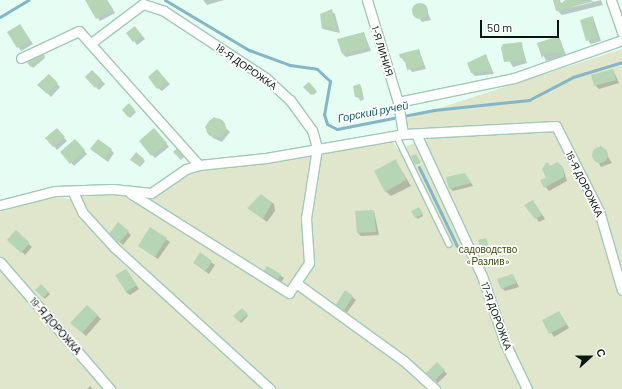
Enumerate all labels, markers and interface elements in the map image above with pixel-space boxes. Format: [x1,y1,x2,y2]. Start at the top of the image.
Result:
scale bar [482,12,561,38]
text: 50 m [487,20,512,34]
street label: 1-Я ЛИНИЯ [369,24,395,78]
street label: 18-Я ДОРОЖКА [213,41,279,93]
water label: Горский ручей [336,99,410,125]
street label: 16-Я ДОРОЖКА [563,149,605,219]
park label: садоводство «Разлив» [459,243,517,266]
street label: 17-Я ДОРОЖКА [478,280,514,352]
street label: 19-Я ДОРОЖКА [27,295,83,357]
north arrow [570,337,610,377]
text: С [594,346,609,359]

